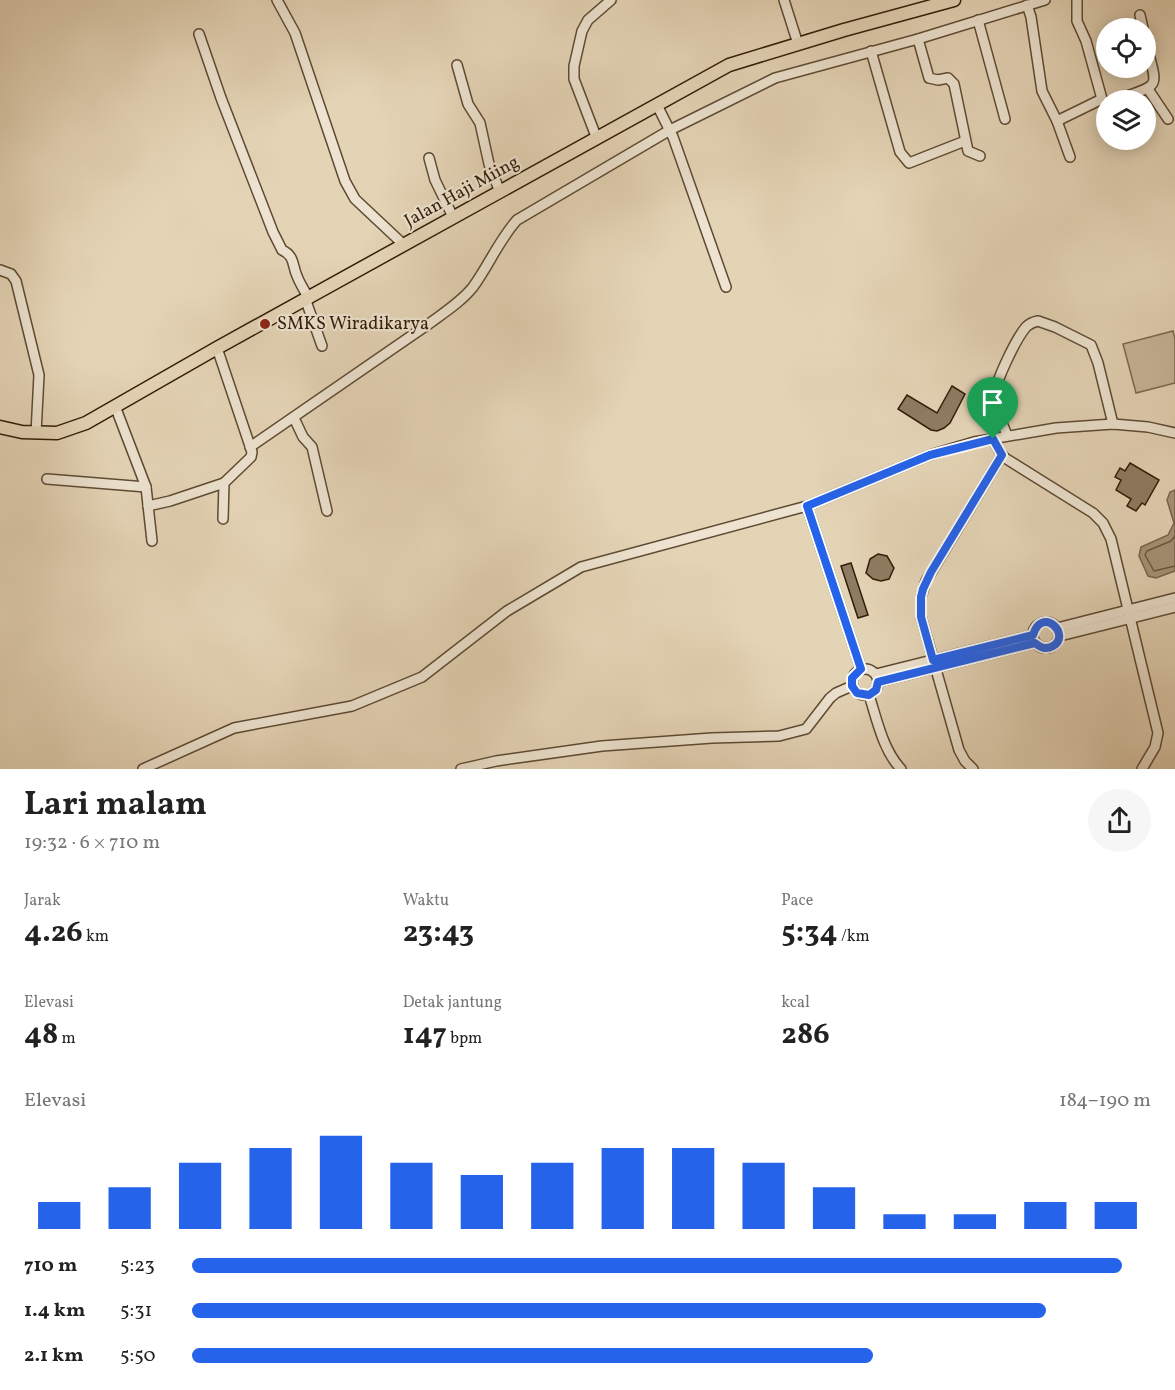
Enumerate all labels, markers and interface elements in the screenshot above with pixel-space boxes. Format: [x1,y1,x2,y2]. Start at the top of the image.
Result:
map controls [1096,18,1156,150]
button: locate [1096,18,1156,78]
button: layers [1096,90,1156,150]
street label: Jalan Haji Miing [400,150,524,234]
place label: SMKS Wiradikarya [277,312,429,337]
marker: SMKS Wiradikarya [258,317,272,331]
pin [967,377,1018,439]
icon: arrive [976,386,1009,419]
text: Lari malam [24,783,207,829]
button: share [1088,789,1151,852]
text: 19:32 · 6 × 710 m [24,829,160,857]
text: Jarak [24,890,61,912]
text: Waktu [403,890,449,912]
text: Pace [781,890,813,912]
text: 4.26 [24,912,83,954]
text: 23:43 [403,912,474,954]
text: 5:34 [781,912,838,954]
text: km [83,926,109,948]
text: /km [838,926,870,948]
text: Elevasi [24,992,74,1014]
text: Detak jantung [403,992,502,1014]
text: kcal [781,992,810,1014]
text: 48 [24,1014,58,1056]
text: 147 [403,1014,447,1056]
text: 286 [781,1014,830,1056]
text: m [58,1028,76,1050]
text: bpm [447,1028,482,1050]
text: Elevasi [24,1087,86,1115]
text: 184–190 m [1059,1087,1151,1115]
text: 710 m [24,1252,77,1280]
text: 5:23 [120,1252,155,1280]
text: 1.4 km [24,1297,85,1325]
text: 5:31 [120,1297,152,1325]
text: 2.1 km [24,1342,84,1370]
text: 5:50 [120,1342,156,1370]

